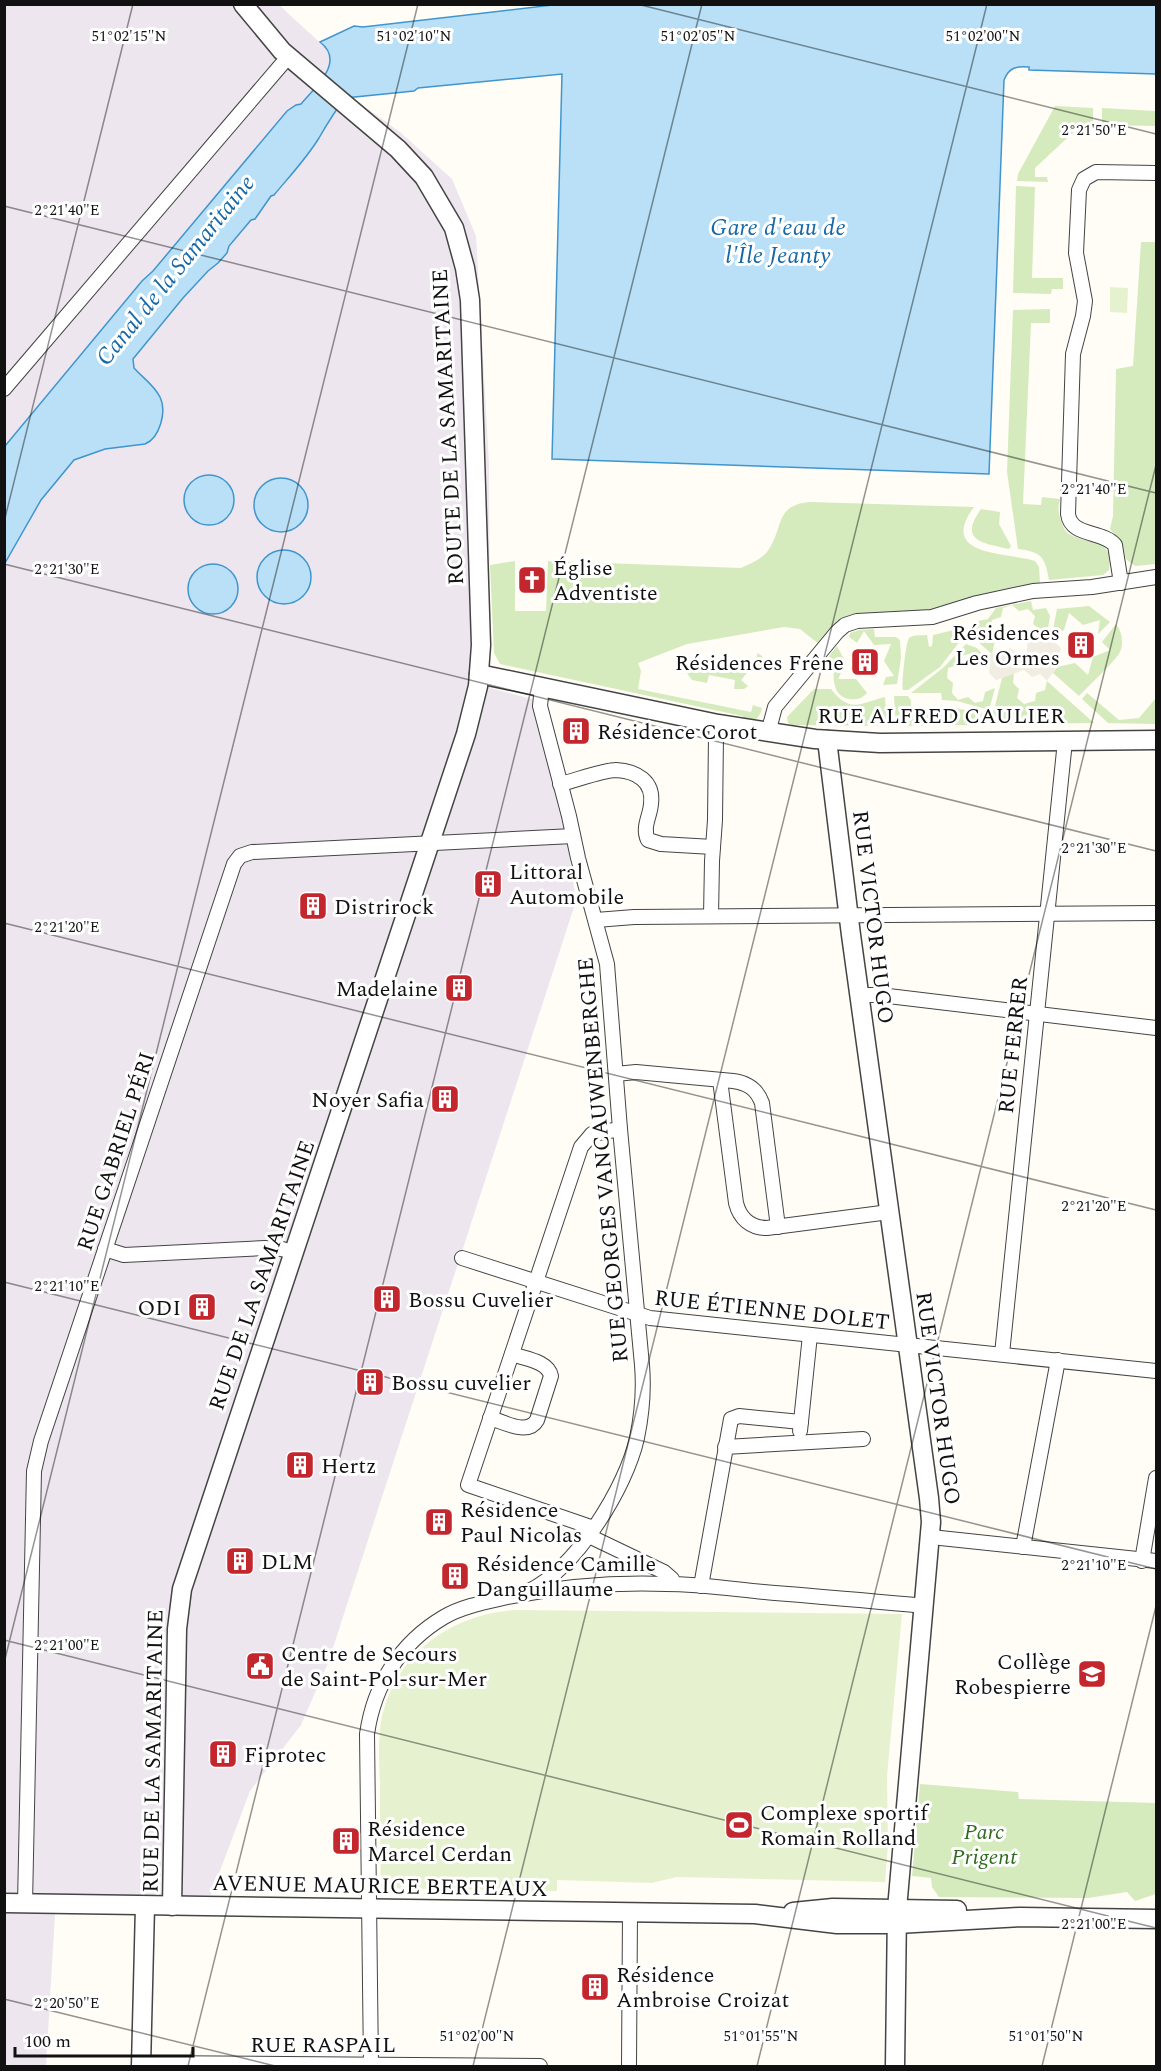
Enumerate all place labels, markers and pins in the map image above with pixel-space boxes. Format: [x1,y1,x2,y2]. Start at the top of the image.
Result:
place label: Église Adventiste [553,552,658,610]
church icon: Église Adventiste [516,564,548,596]
place label: Résidences Les Ormes [952,617,1060,675]
building icon: Résidences Les Ormes [1065,629,1097,661]
building icon: Résidences Frêne [849,646,881,678]
place label: Résidences Frêne [675,647,844,680]
building icon: Résidence Corot [560,715,592,747]
place label: Résidence Corot [597,716,757,749]
place label: Littoral Automobile [509,856,624,914]
building icon: Littoral Automobile [472,868,504,900]
building icon: Distrirock [297,890,329,922]
place label: Distrirock [334,891,434,924]
building icon: Madelaine [443,972,475,1004]
place label: Madelaine [336,973,438,1006]
building icon: Noyer Safia [429,1083,461,1115]
place label: Noyer Safia [311,1084,424,1117]
building icon: Bossu Cuvelier [371,1283,403,1315]
place label: Bossu Cuvelier [408,1284,554,1317]
building icon: ODI [186,1291,218,1323]
place label: ODI [138,1292,181,1325]
building icon: Bossu cuvelier [354,1366,386,1398]
place label: Bossu cuvelier [391,1367,531,1400]
building icon: Hertz [284,1449,316,1481]
place label: Hertz [321,1450,377,1483]
place label: Résidence Paul Nicolas [460,1494,582,1552]
building icon: Résidence Paul Nicolas [423,1506,455,1538]
building icon: DLM [224,1545,256,1577]
place label: DLM [261,1546,313,1579]
place label: Résidence Camille Danguillaume [476,1548,656,1606]
building icon: Résidence Camille Danguillaume [439,1560,471,1592]
place label: Centre de Secours de Saint-Pol-sur-Mer [281,1638,487,1696]
place label: Collège Robespierre [954,1646,1071,1704]
public building icon: Centre de Secours de Saint-Pol-sur-Mer [244,1650,276,1682]
school or university icon: Collège Robespierre [1076,1658,1108,1690]
building icon: Fiprotec [207,1738,239,1770]
place label: Fiprotec [244,1739,326,1772]
place label: Complexe sportif Romain Rolland [760,1797,929,1855]
sports icon: Complexe sportif Romain Rolland [723,1809,755,1841]
place label: Résidence Marcel Cerdan [367,1813,512,1871]
building icon: Résidence Marcel Cerdan [330,1825,362,1857]
place label: Résidence Ambroise Croizat [616,1959,790,2017]
building icon: Résidence Ambroise Croizat [579,1971,611,2003]

